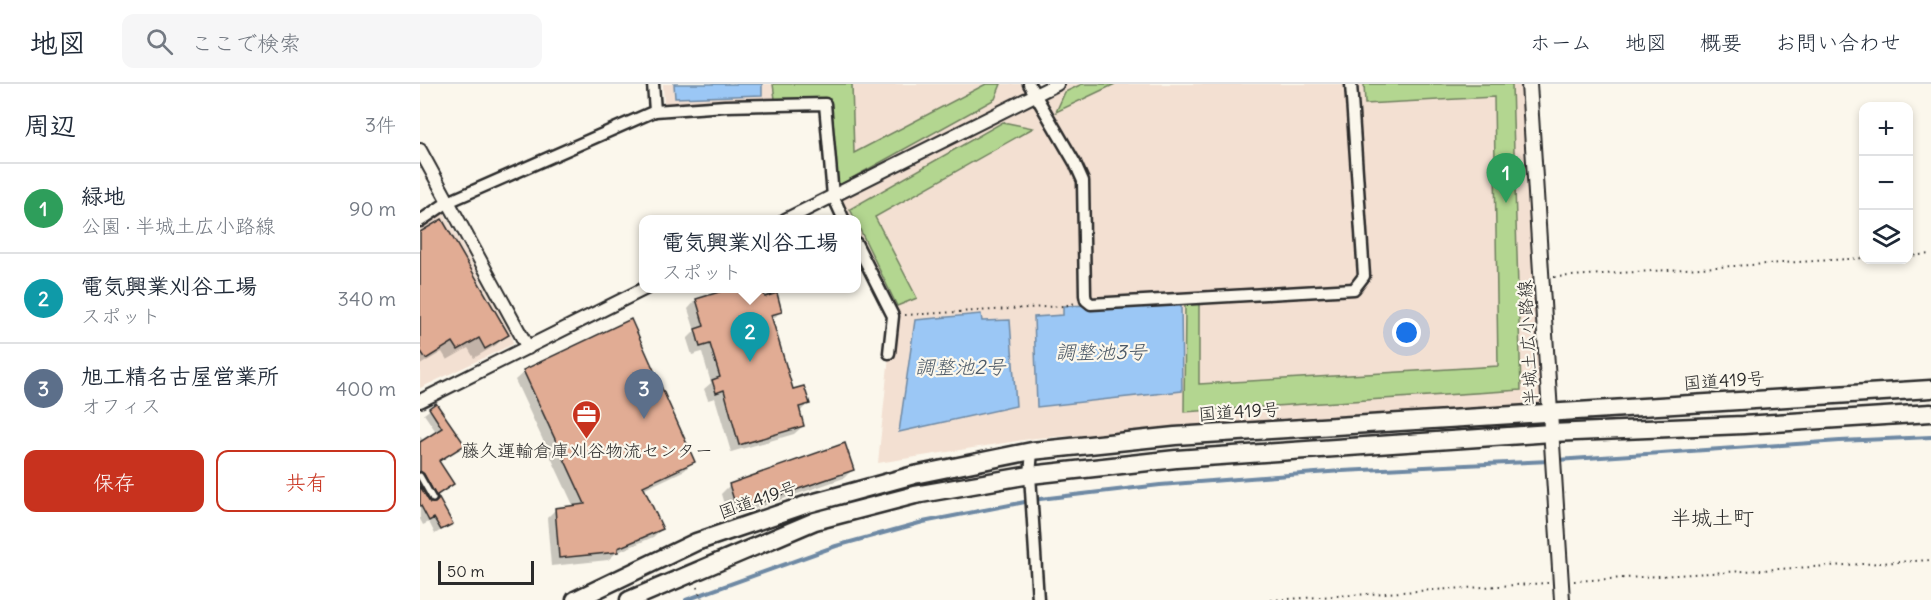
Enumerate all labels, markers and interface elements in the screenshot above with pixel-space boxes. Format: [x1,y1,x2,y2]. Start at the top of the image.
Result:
search box [122,14,542,68]
text: 地図 [30,25,86,61]
icon: search [143,25,176,58]
text: ここで検索 [191,29,301,57]
text: ホーム [1530,29,1592,56]
text: 地図 [1625,29,1667,56]
text: 概要 [1700,29,1742,56]
text: お問い合わせ [1775,29,1901,56]
map controls [1859,102,1913,264]
button: + [1859,102,1913,156]
text: 周辺 [24,109,76,142]
text: 3件 [365,112,396,137]
pin: 1 [1486,154,1526,203]
button: − [1859,156,1913,210]
text: 緑地 [81,182,125,210]
text: 1 [40,196,47,221]
text: 90 m [349,196,396,221]
button: layers [1859,210,1913,264]
text: 公園 · 半城土広小路線 [81,213,275,238]
popup [639,215,861,293]
text: 電気興業刈谷工場 [662,228,838,256]
text: スポット [662,259,742,284]
text: 電気興業刈谷工場 [81,272,257,300]
street label: 半城土広小路線 [1513,280,1542,407]
text: 2 [38,286,49,311]
text: 340 m [338,286,396,311]
text: スポット [81,303,161,328]
pin: 2 [730,312,770,362]
your location [1392,318,1421,347]
water label: 調整池3号 [1055,339,1149,364]
water label: 調整池2号 [915,354,1007,379]
text: 旭工精名古屋営業所 [81,362,279,390]
street label: 国道419号 [1682,366,1766,395]
pin: 3 [624,370,664,419]
text: 3 [38,376,49,401]
text: 400 m [336,376,396,401]
text: オフィス [81,393,161,418]
street label: 国道419号 [1197,397,1281,426]
office icon: 藤久運輸倉庫刈谷物流センター [571,398,603,440]
place label: 藤久運輸倉庫刈谷物流センター [461,439,713,462]
button: 保存 [24,450,204,512]
button: 共有 [216,450,396,512]
street label: 国道419号 [715,475,800,524]
district label: 半城土町 [1670,504,1754,531]
scale bar [438,558,534,586]
text: 50 m [447,561,485,581]

